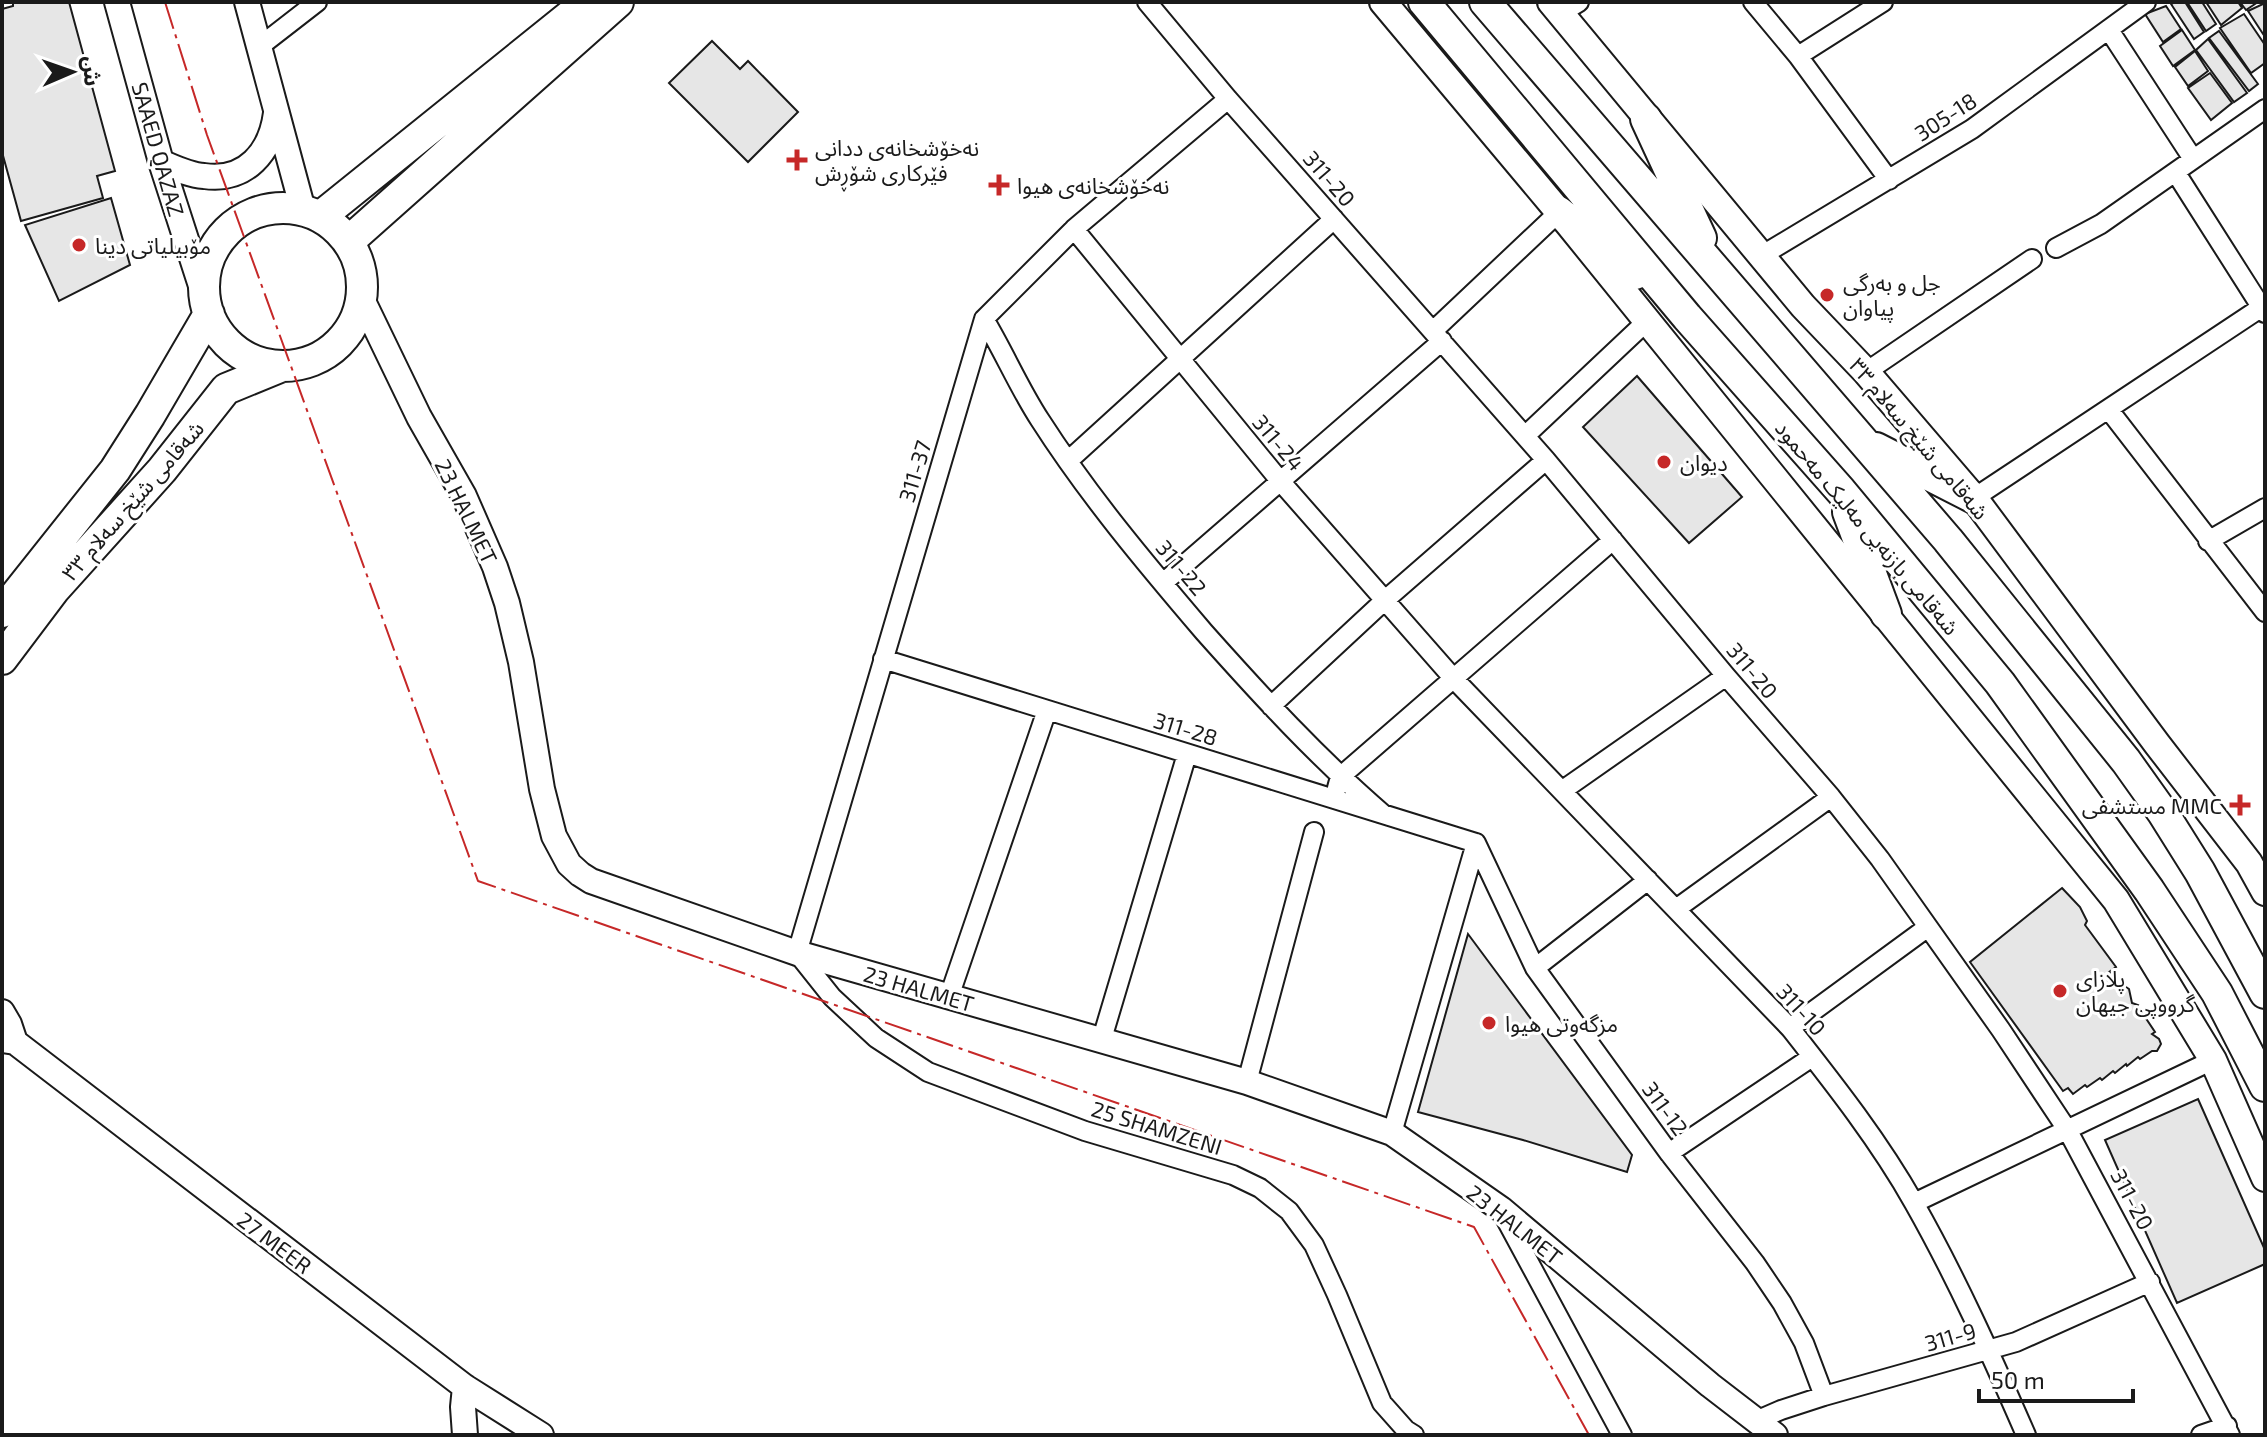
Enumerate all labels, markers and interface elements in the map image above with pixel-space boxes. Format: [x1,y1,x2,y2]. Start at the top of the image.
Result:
north arrow [32,32,112,112]
text: ش [78,56,107,87]
street label: SAAED QAZAZ [126,79,191,219]
street label: 305-18 [1909,86,1981,146]
place label: نەخۆشخانەی ددانی فێرکاری شۆڕش [815,134,979,192]
street label: 311-20 [1299,145,1361,211]
marker: نەخۆشخانەی ددانی فێرکاری شۆڕش [786,149,808,171]
place label: نەخۆشخانەی هیوا [1017,172,1169,199]
marker: نەخۆشخانەی هیوا [988,174,1010,196]
place label: مۆبیلیاتی دینا [95,232,211,259]
marker: مۆبیلیاتی دینا [70,236,88,254]
place label: جل و بەرگی پیاوان [1843,269,1941,323]
marker: جل و بەرگی پیاوان [1818,286,1836,304]
street label: شەقامی شێخ سەلام ٣٣ [1841,352,1995,527]
street label: 311-24 [1248,409,1310,475]
street label: شەقامی بازنەیی مەلیک مەحمود [1769,414,1965,641]
street label: شەقامی شێخ سەلام ٣٣ [56,415,212,588]
street label: 311-37 [892,437,936,505]
place label: دیوان [1680,449,1728,476]
marker: دیوان [1655,453,1673,471]
street label: 23 HALMET [430,454,504,568]
street label: 311-22 [1151,534,1213,600]
street label: 311-20 [1722,637,1784,703]
street label: 311-28 [1151,706,1221,750]
place label: مستشفى MMC [2082,792,2222,819]
marker: مستشفى MMC [2229,794,2251,816]
street label: 23 HALMET [861,960,977,1016]
place label: پلازای گرووپی جیهان [2076,965,2196,1019]
street label: 311-10 [1772,978,1832,1040]
marker: پلازای گرووپی جیهان [2051,982,2069,1000]
place label: مزگەوتی هیوا [1505,1010,1618,1037]
marker: مزگەوتی هیوا [1480,1014,1498,1032]
street label: 311-12 [1638,1076,1694,1140]
street label: 25 SHAMZENI [1089,1095,1225,1159]
street label: 311-20 [2106,1164,2160,1234]
street label: 23 HALMET [1462,1179,1568,1269]
street label: 27 MEER [233,1206,317,1278]
street label: 311-9 [1921,1316,1979,1356]
scale bar [1979,1353,2133,1403]
text: 50 m [1991,1365,2045,1394]

